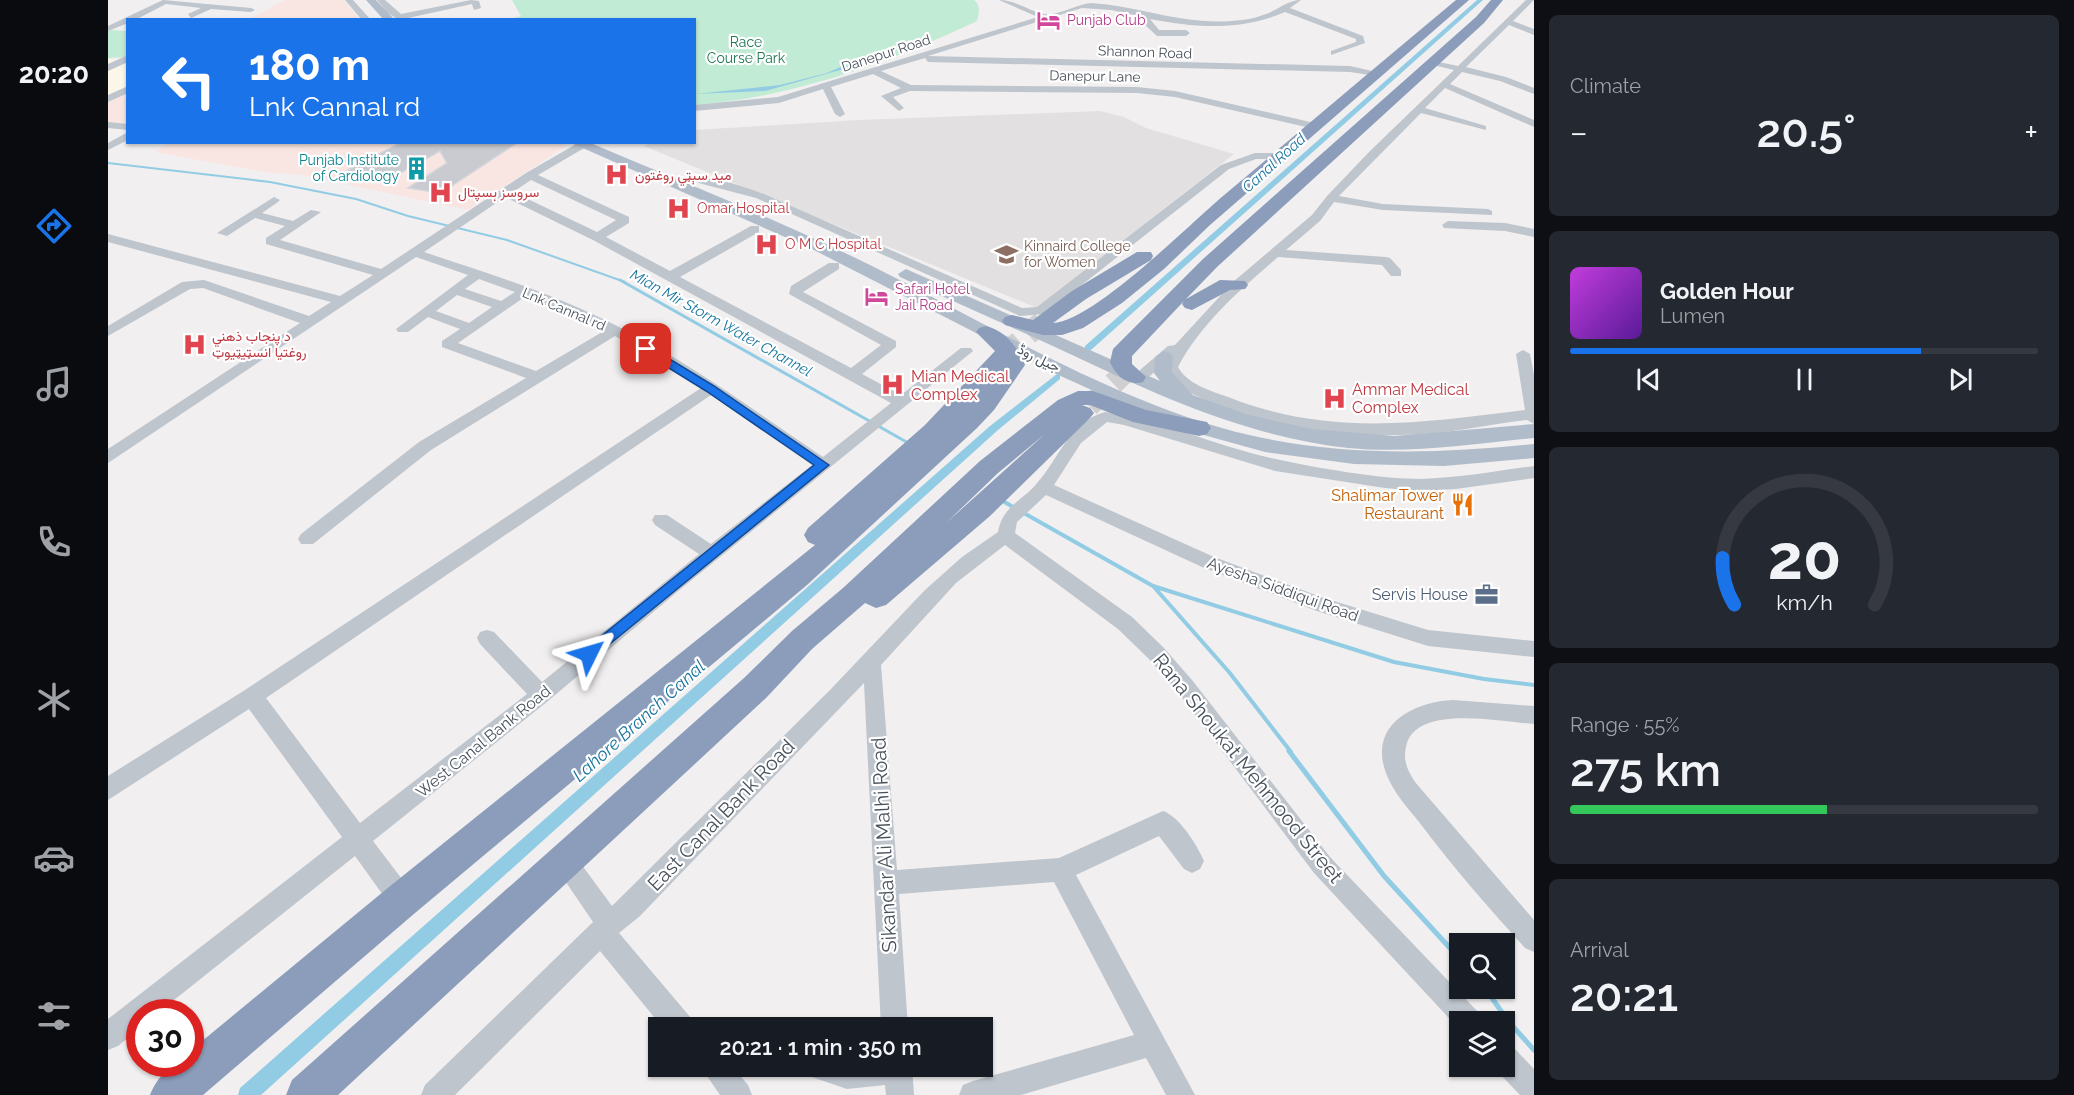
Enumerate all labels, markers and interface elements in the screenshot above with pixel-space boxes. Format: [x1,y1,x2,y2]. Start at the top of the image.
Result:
hotel icon: Punjab Club [1036,7,1062,33]
place label: Punjab Club [1067,12,1146,28]
street label: Danepur Road [839,31,933,75]
park label: Race Course Park [707,34,786,66]
text: 180 m [249,41,370,90]
icon: left [150,42,228,120]
street label: Shannon Road [1098,42,1192,62]
text: 20:20 [19,58,89,89]
street label: Danepur Lane [1049,67,1141,85]
text: Climate [1570,74,1641,98]
text: Lnk Cannal rd [249,91,420,122]
text: 20.5° [1756,105,1856,158]
text: − [1570,113,1588,152]
text: + [2024,113,2038,152]
water label: Canal Road [1239,129,1310,196]
place label: Punjab Institute of Cardiology [299,152,399,184]
building icon: Punjab Institute of Cardiology [404,155,430,181]
hospital icon: مید سېټي روغتون [604,162,630,188]
place label: مید سېټي روغتون [635,167,731,187]
hospital icon: سروسز ہسپتال [427,179,453,205]
place label: سروسز ہسپتال [458,184,539,202]
hospital icon: Omar Hospital [666,195,692,221]
place label: Omar Hospital [697,200,789,216]
icon: directions [33,205,75,247]
hospital icon: O M C Hospital [754,231,780,257]
place label: O M C Hospital [785,236,881,252]
place label: Kinnaird College for Women [1024,238,1131,270]
school or university icon: Kinnaird College for Women [993,241,1019,267]
water label: Mian Mir Storm Water Channel [627,265,815,381]
text: Golden Hour [1660,278,1794,304]
place label: Safari Hotel Jail Road [895,281,970,313]
street label: Lnk Cannal rd [520,284,608,334]
hotel icon: Safari Hotel Jail Road [864,284,890,310]
text: Lumen [1660,304,1725,328]
pin [620,323,671,374]
place label: د پنجاب ذهني روغتیا انسټیټیوټ [212,328,307,361]
hospital icon: د پنجاب ذهني روغتیا انسټیټیوټ [181,331,207,357]
icon: arrive [629,332,662,365]
street label: جیل روڈ [1015,341,1063,376]
icon: music [33,363,75,405]
icon: previous [1632,363,1665,396]
icon: pause [1788,363,1821,396]
icon: next [1944,363,1977,396]
place label: Mian Medical Complex [911,367,1010,404]
hospital icon: Mian Medical Complex [880,372,906,398]
place label: Ammar Medical Complex [1352,380,1470,417]
hospital icon: Ammar Medical Complex [1321,385,1347,411]
place label: Shalimar Tower Restaurant [1331,486,1445,523]
restaurant icon: Shalimar Tower Restaurant [1449,491,1475,517]
text: 20 [1767,520,1841,594]
icon: phone [33,521,75,563]
street label: Ayesha Siddiqui Road [1204,553,1361,626]
office icon: Servis House [1473,581,1499,607]
place label: Servis House [1372,585,1468,604]
text: km/h [1776,590,1832,615]
position arrow [557,622,621,686]
street label: Rana Shoukat Mehmood Street [1148,648,1348,888]
water label: Lahore Branch Canal [568,655,710,786]
icon: climate [33,679,75,721]
street label: West Canal Bank Road [412,681,554,801]
text: Range · 55% [1570,713,1680,737]
street label: East Canal Bank Road [643,734,799,896]
street label: Sikandar Ali Malhi Road [866,737,902,953]
text: 275 km [1570,744,1721,797]
icon: car [33,837,75,879]
map controls [1449,933,1515,1077]
button: search [1449,933,1515,999]
text: Arrival [1570,938,1629,962]
text: 20:21 [1570,969,1678,1022]
icon: filters [33,995,75,1037]
speed limit sign: 30 [126,999,204,1077]
button: layers [1449,1011,1515,1077]
text: 20:21 · 1 min · 350 m [719,1034,922,1060]

